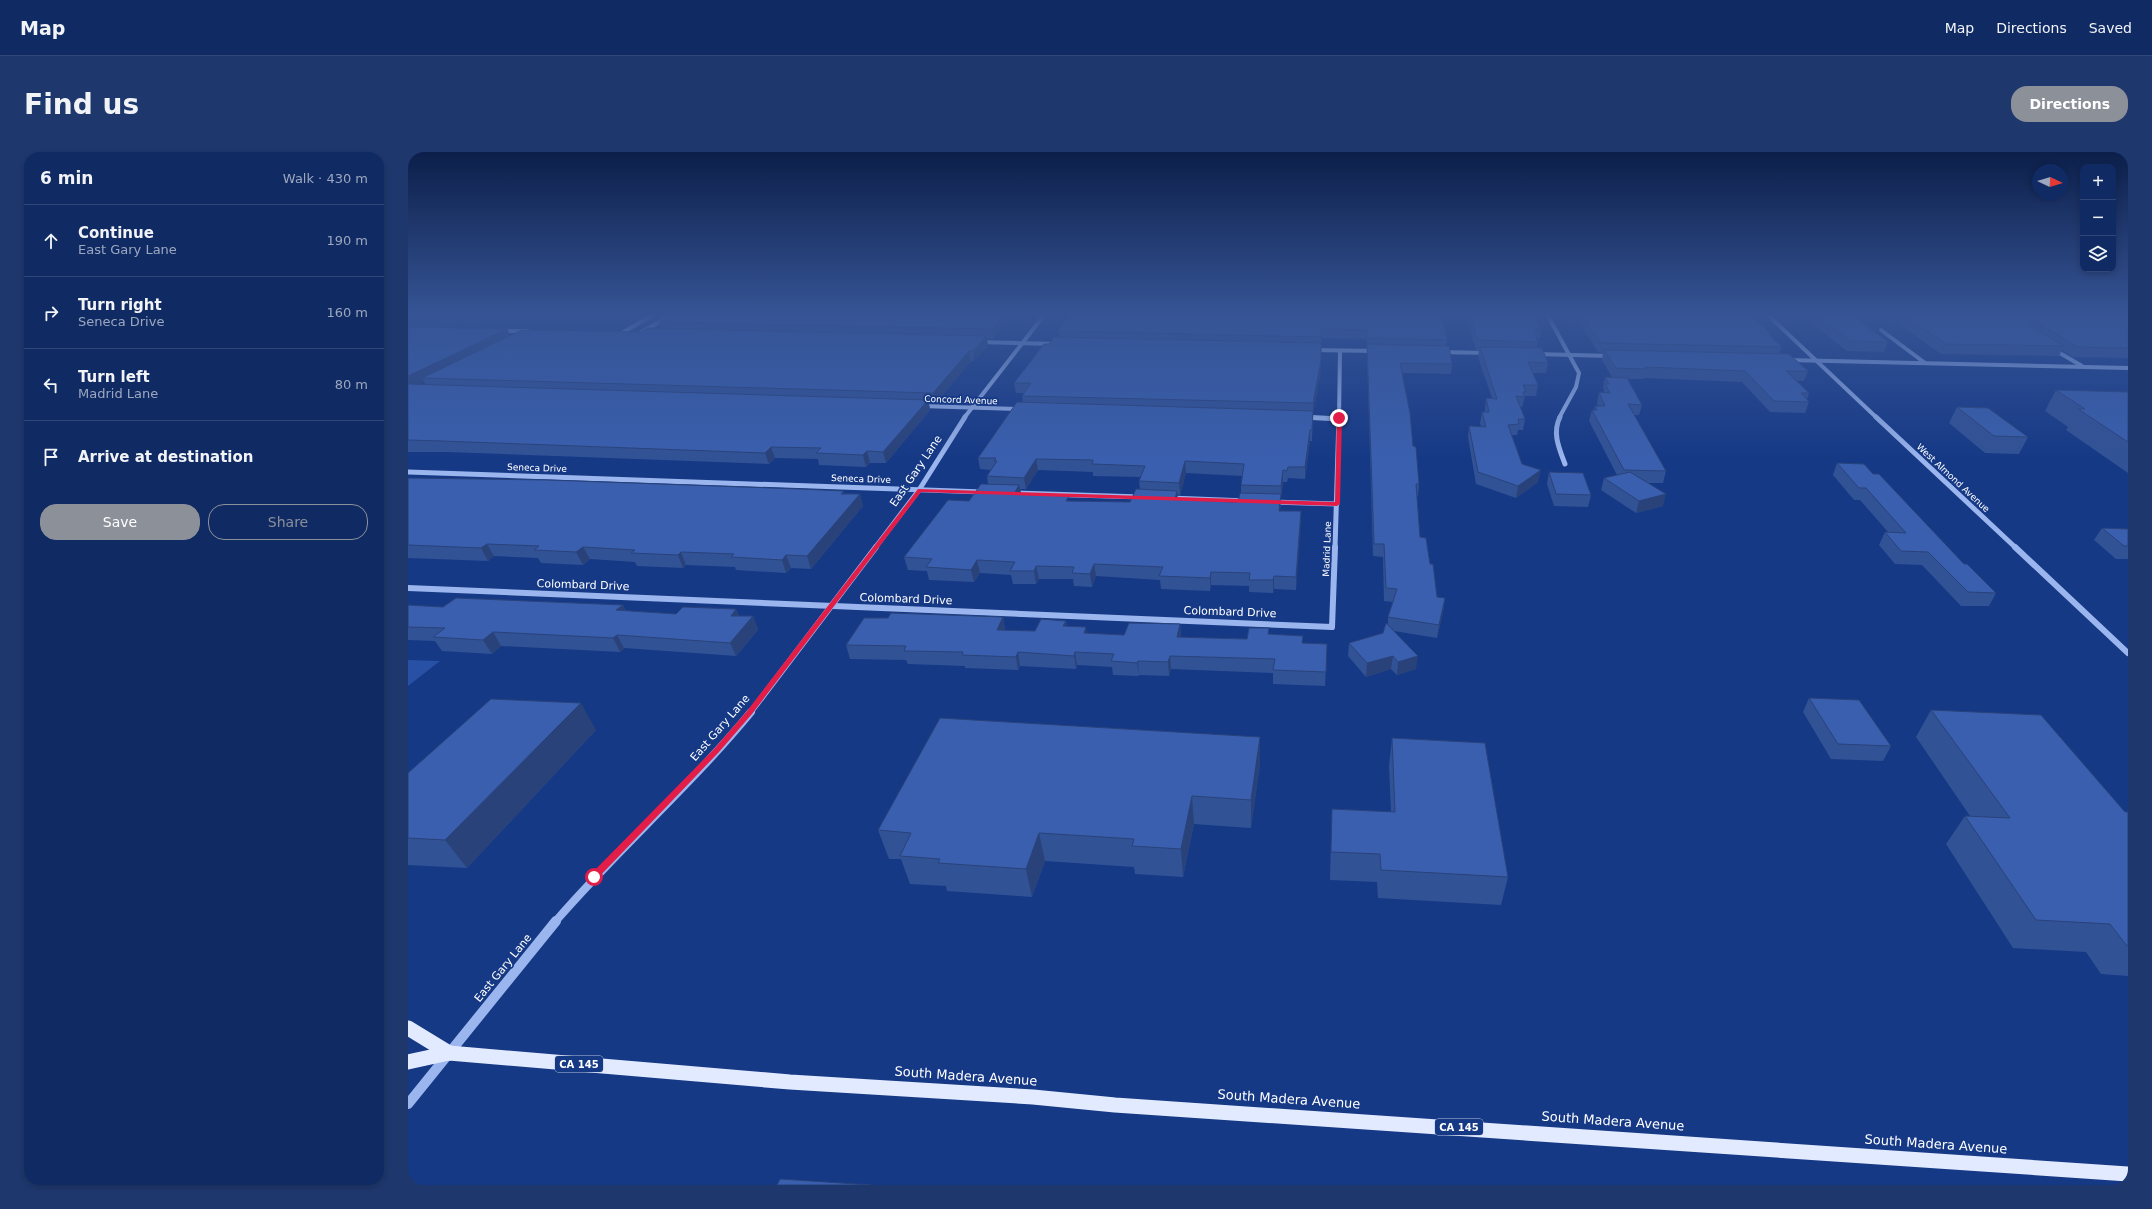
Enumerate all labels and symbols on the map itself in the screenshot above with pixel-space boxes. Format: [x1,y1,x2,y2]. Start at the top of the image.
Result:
north arrow [2032,164,2068,200]
street label: Concord Avenue [924,394,998,406]
route end [1330,409,1348,427]
street label: East Gary Lane [887,433,945,509]
street label: West Almond Avenue [1915,442,1992,515]
street label: Seneca Drive [507,462,568,474]
street label: Seneca Drive [831,473,892,485]
street label: Madrid Lane [1321,521,1333,577]
street label: Colombard Drive [536,577,630,593]
street label: Colombard Drive [859,591,953,607]
street label: Colombard Drive [1183,604,1277,620]
street label: East Gary Lane [688,692,752,764]
route start [585,868,603,886]
street label: East Gary Lane [472,931,535,1005]
road number: CA 145 [555,1056,603,1072]
street label: South Madera Avenue [894,1064,1038,1088]
street label: South Madera Avenue [1217,1087,1361,1111]
street label: South Madera Avenue [1541,1109,1685,1133]
road number: CA 145 [1435,1119,1483,1135]
street label: South Madera Avenue [1864,1132,2008,1156]

